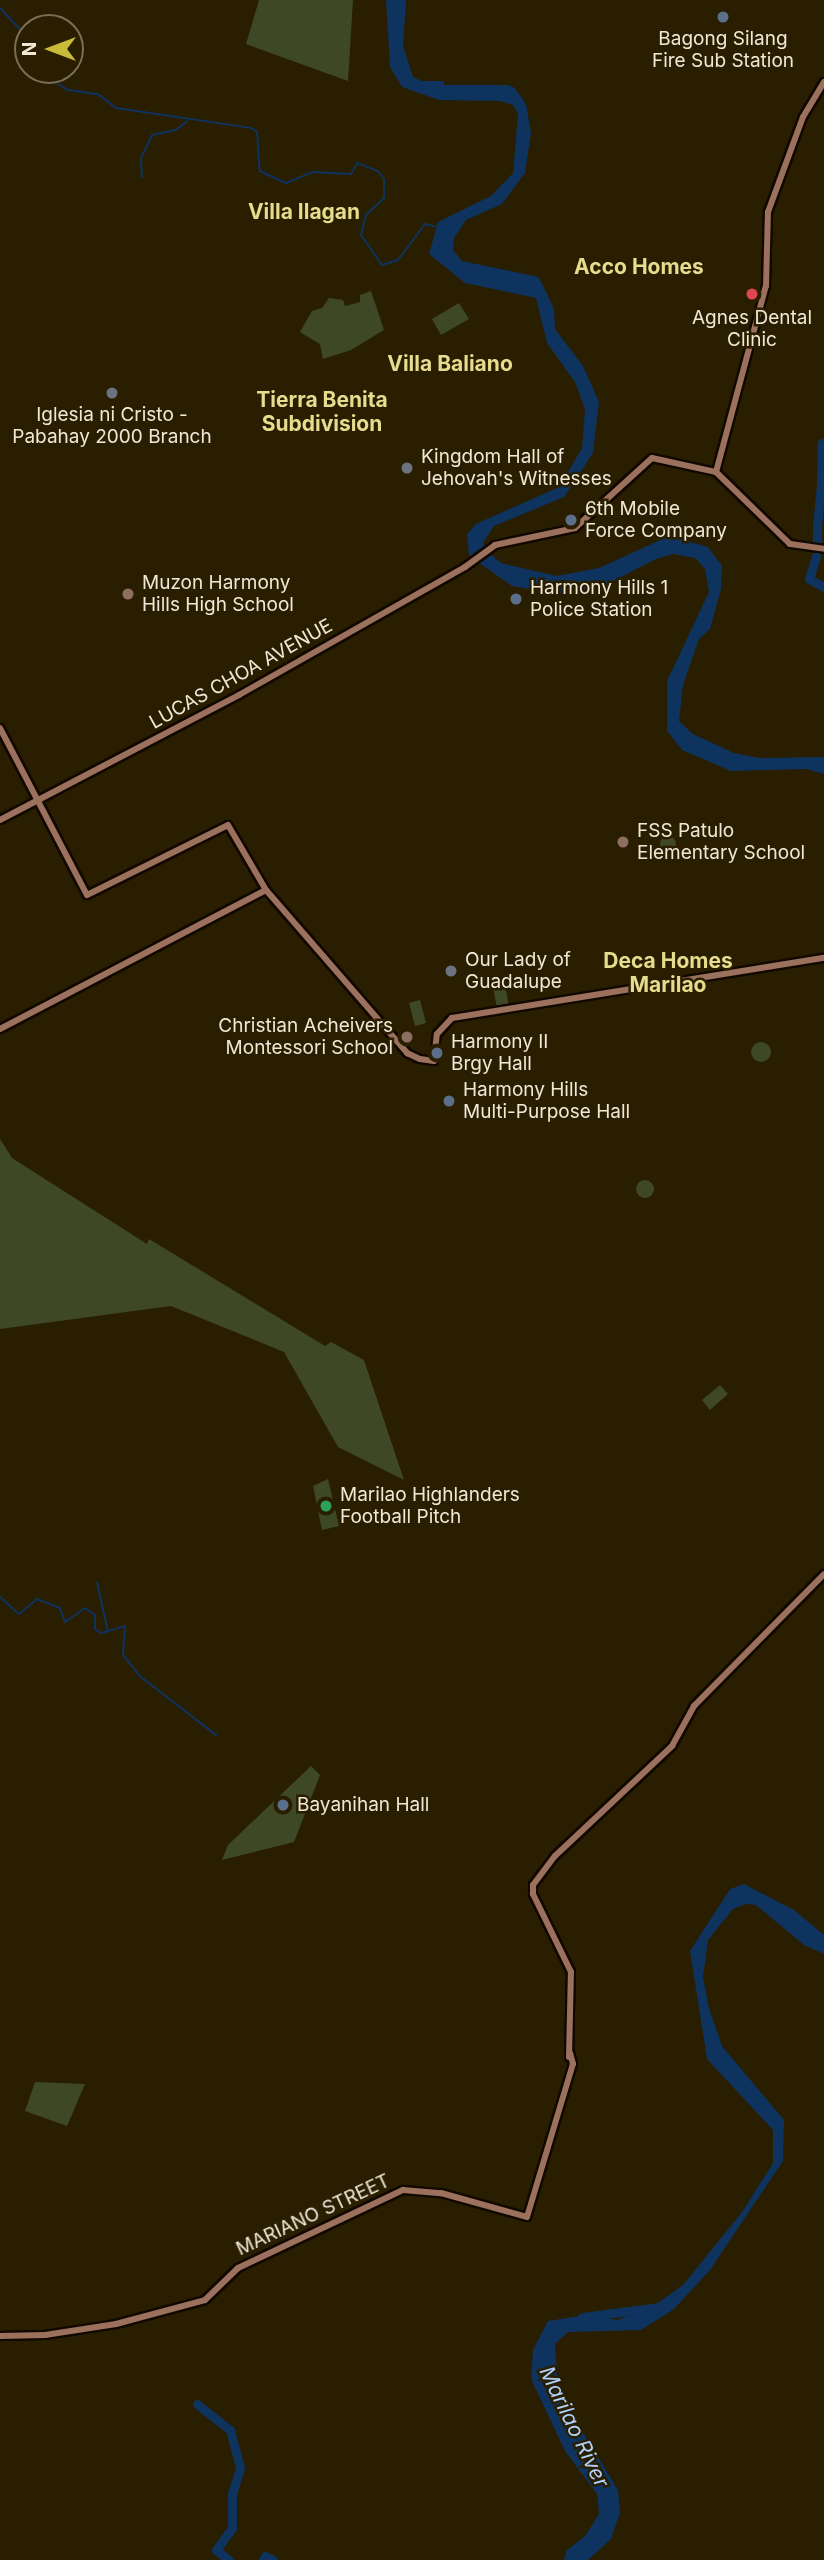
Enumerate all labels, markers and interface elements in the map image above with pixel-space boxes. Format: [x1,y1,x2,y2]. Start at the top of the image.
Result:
marker: Bagong Silang Fire Sub Station [715,9,731,25]
north arrow [14,14,84,84]
place label: Bagong Silang Fire Sub Station [652,28,794,72]
text: N [18,42,41,56]
district label: Villa Ilagan [248,199,360,225]
district label: Acco Homes [574,254,704,280]
marker: Agnes Dental Clinic [742,284,762,304]
place label: Agnes Dental Clinic [692,307,812,351]
district label: Villa Baliano [387,351,513,377]
marker: Iglesia ni Cristo - Pabahay 2000 Branch [104,385,120,401]
district label: Tierra Benita Subdivision [256,387,388,437]
place label: Iglesia ni Cristo - Pabahay 2000 Branch [12,404,212,448]
place label: Kingdom Hall of Jehovah's Witnesses [421,446,612,490]
marker: Kingdom Hall of Jehovah's Witnesses [399,460,415,476]
place label: 6th Mobile Force Company [585,498,727,542]
marker: 6th Mobile Force Company [563,512,579,528]
place label: Muzon Harmony Hills High School [142,572,294,616]
place label: Harmony Hills 1 Police Station [530,577,668,621]
marker: Muzon Harmony Hills High School [120,586,136,602]
marker: Harmony Hills 1 Police Station [508,591,524,607]
street label: LUCAS CHOA AVENUE [146,614,336,734]
place label: FSS Patulo Elementary School [637,820,805,864]
marker: FSS Patulo Elementary School [615,834,631,850]
district label: Deca Homes Marilao [603,948,733,998]
place label: Our Lady of Guadalupe [465,949,571,993]
marker: Our Lady of Guadalupe [443,963,459,979]
place label: Christian Acheivers Montessori School [218,1015,393,1059]
marker: Christian Acheivers Montessori School [399,1029,415,1045]
place label: Harmony II Brgy Hall [451,1031,548,1075]
marker: Harmony II Brgy Hall [429,1045,445,1061]
place label: Harmony Hills Multi-Purpose Hall [463,1079,630,1123]
marker: Harmony Hills Multi-Purpose Hall [441,1093,457,1109]
place label: Marilao Highlanders Football Pitch [340,1484,520,1528]
marker: Marilao Highlanders Football Pitch [318,1498,334,1514]
place label: Bayanihan Hall [297,1794,429,1816]
marker: Bayanihan Hall [275,1797,291,1813]
street label: MARIANO STREET [233,2169,393,2261]
water label: Marilao River [534,2362,614,2492]

